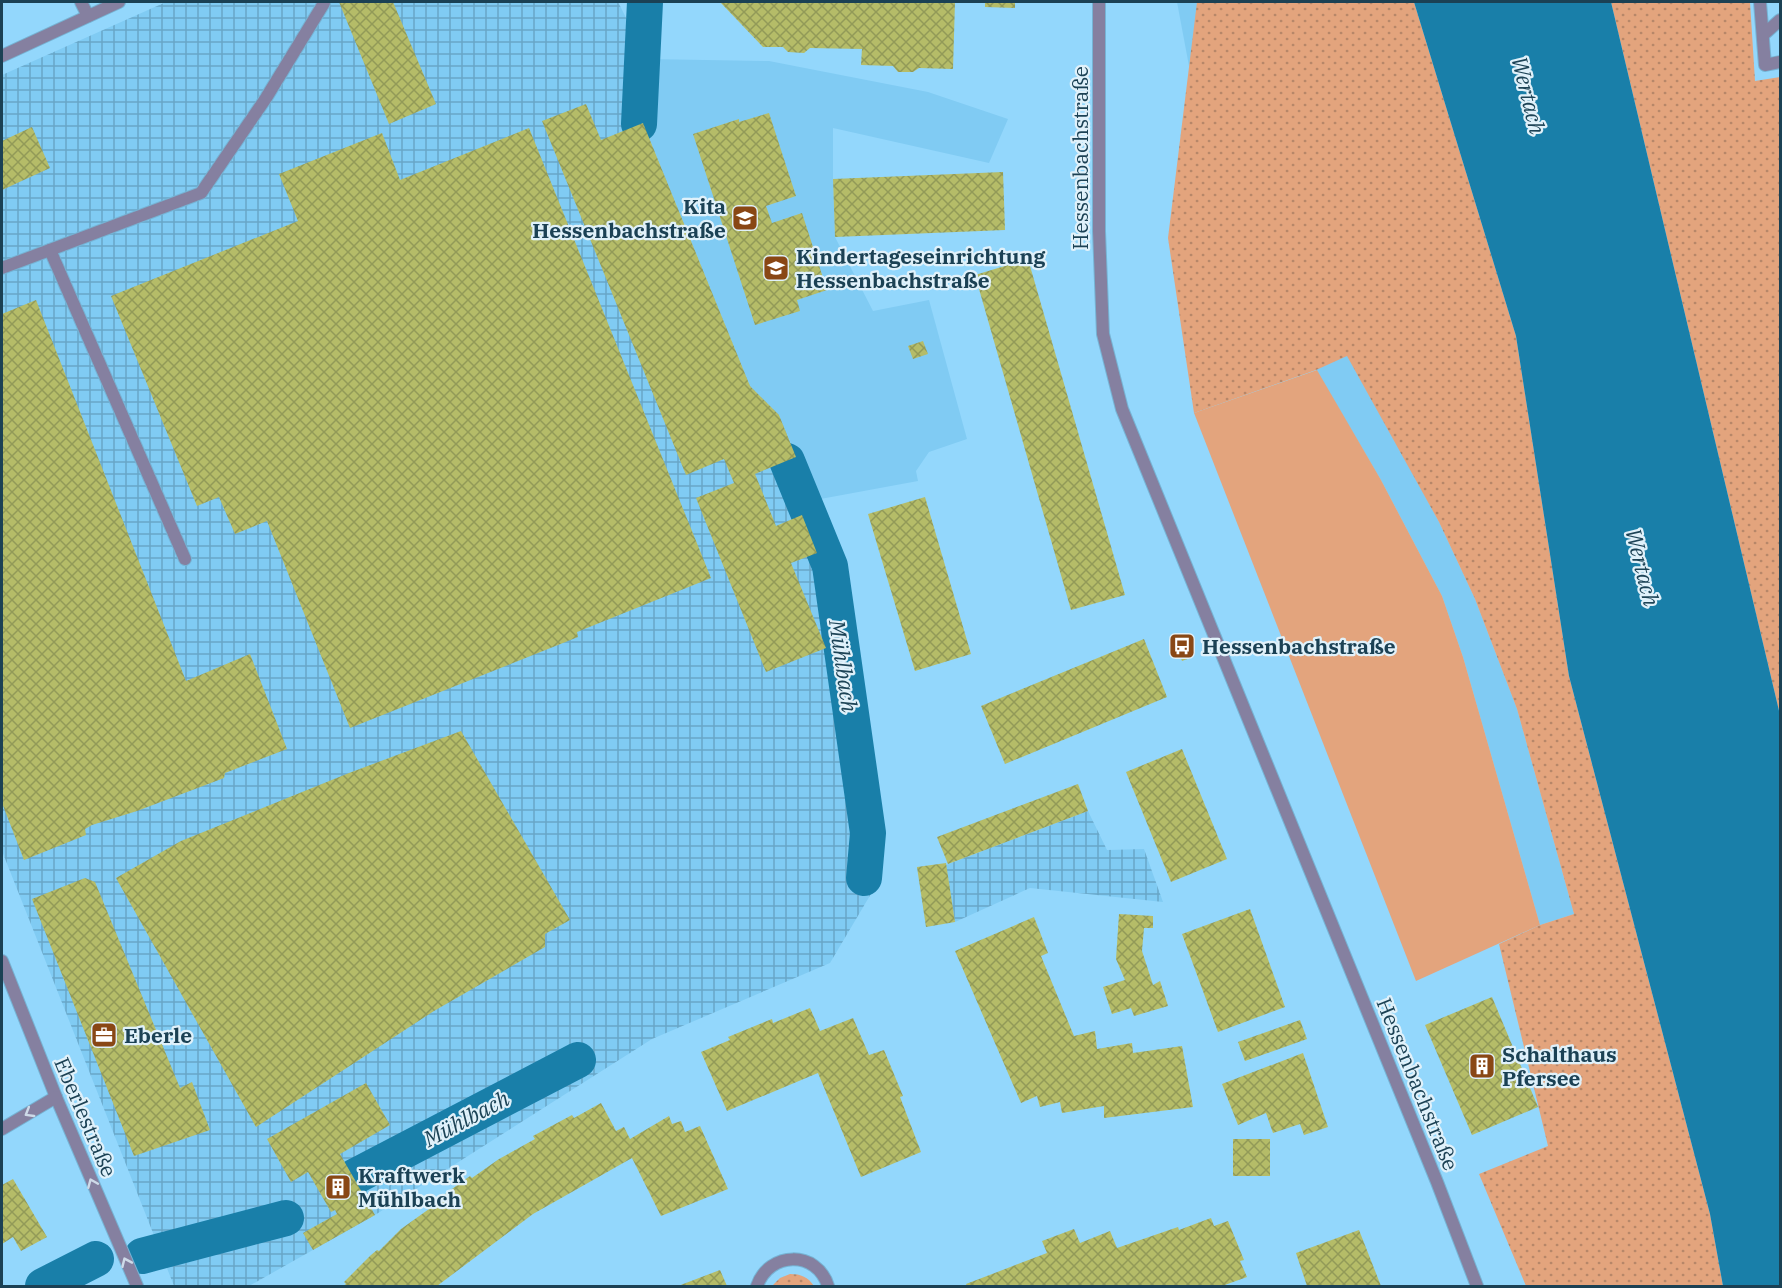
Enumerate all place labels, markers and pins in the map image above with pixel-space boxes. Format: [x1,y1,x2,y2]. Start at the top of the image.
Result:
place label: Kita Hessenbachstraße [532,192,726,244]
school or university icon: Kita Hessenbachstraße [730,203,760,233]
place label: Kindertageseinrichtung Hessenbachstraße [796,242,1046,294]
school or university icon: Kindertageseinrichtung Hessenbachstraße [761,253,791,283]
bus stop icon: Hessenbachstraße [1167,631,1197,661]
place label: Hessenbachstraße [1202,632,1396,660]
office icon: Eberle [89,1020,119,1050]
place label: Eberle [124,1021,192,1049]
place label: Schalthaus Pfersee [1502,1040,1617,1092]
building icon: Schalthaus Pfersee [1467,1051,1497,1081]
place label: Kraftwerk Mühlbach [358,1161,465,1213]
building icon: Kraftwerk Mühlbach [323,1172,353,1202]

